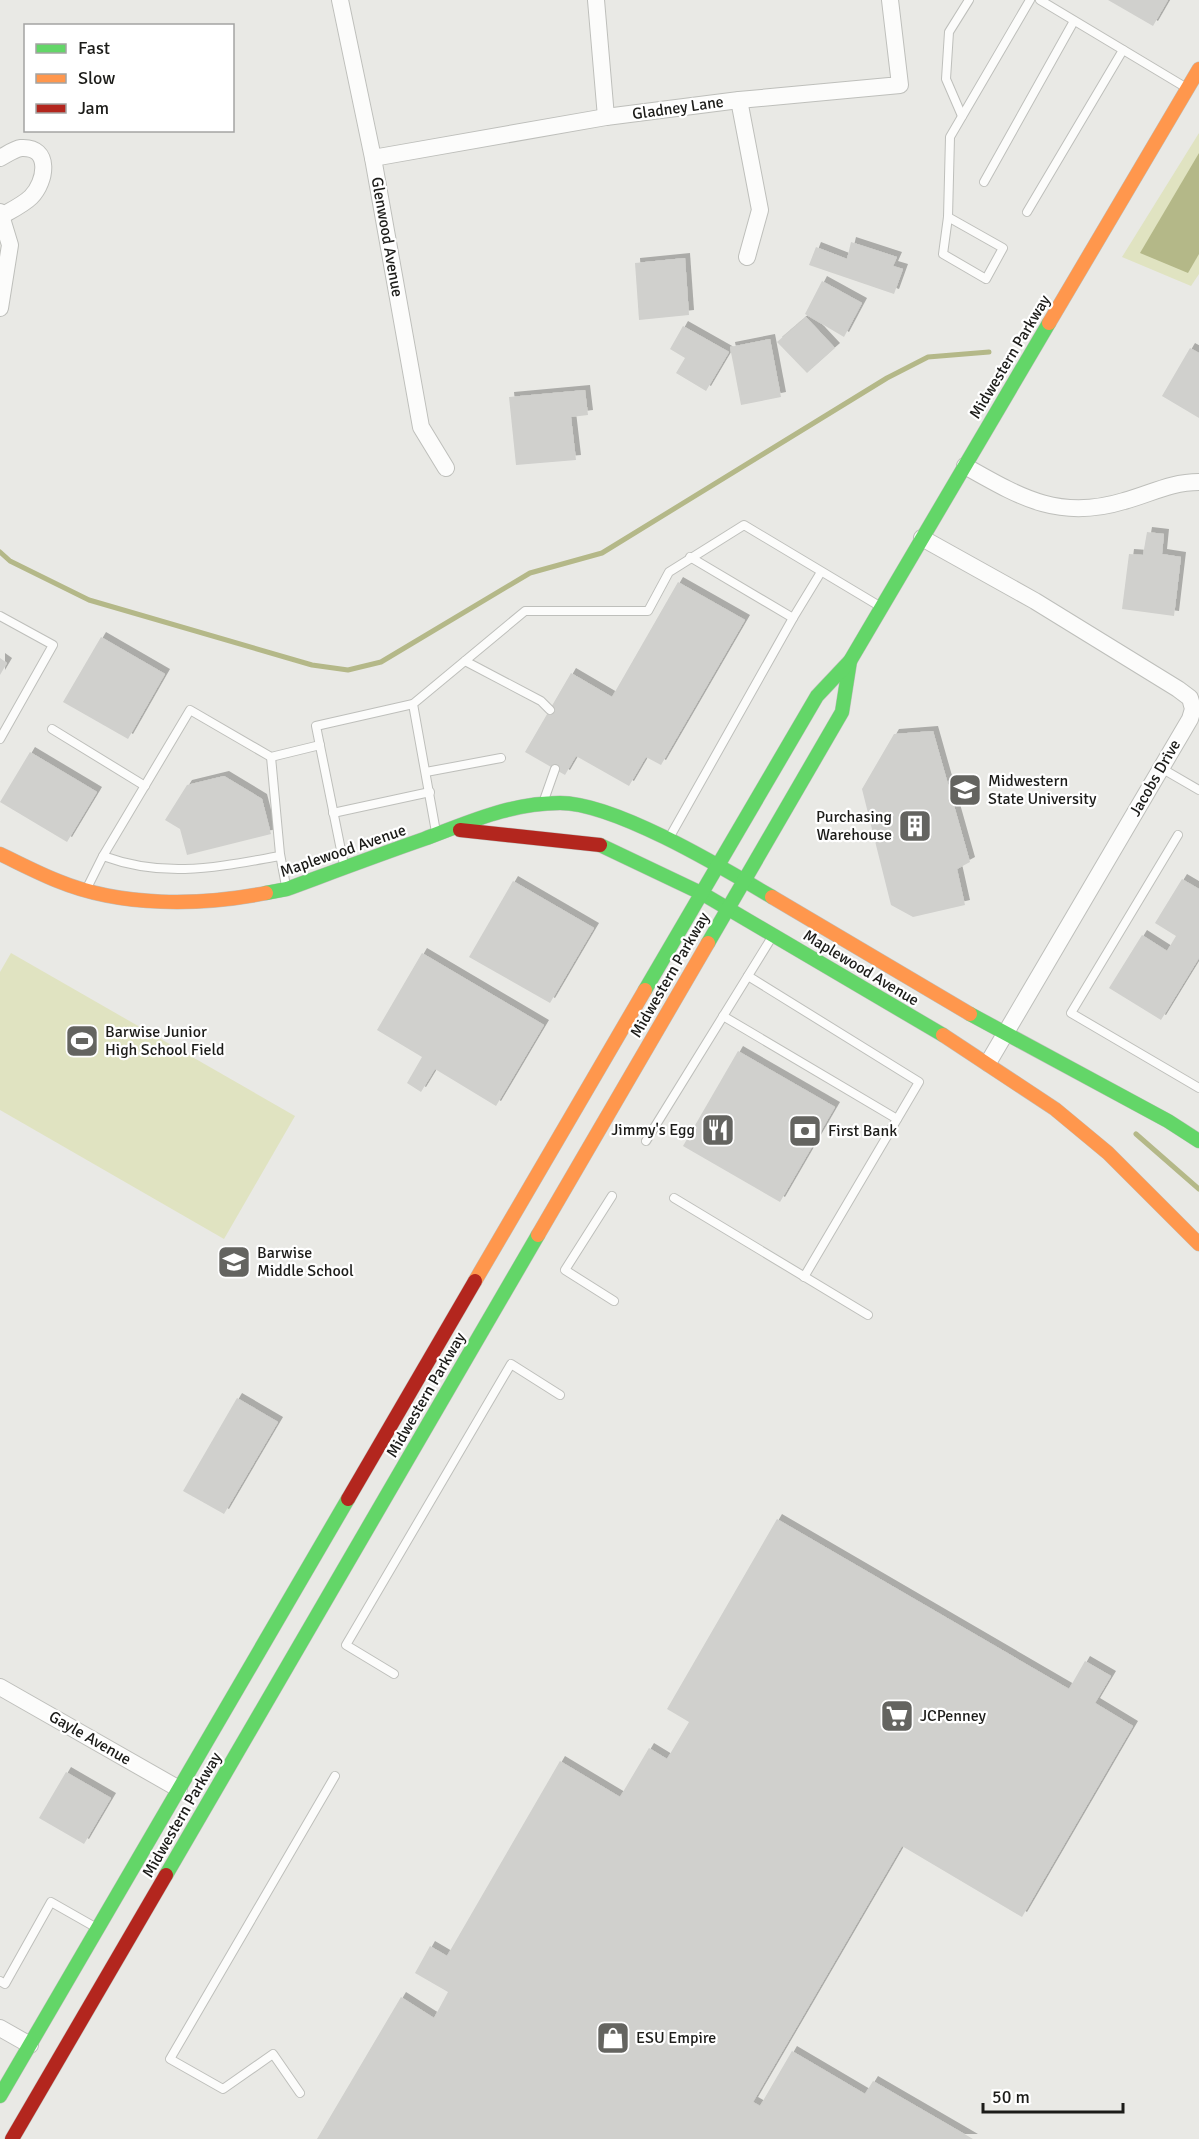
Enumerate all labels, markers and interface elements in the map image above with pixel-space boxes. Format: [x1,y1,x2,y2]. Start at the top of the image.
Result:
legend [24,24,234,132]
text: Fast [78,37,110,59]
text: Slow [78,67,115,89]
street label: Gladney Lane [631,92,725,124]
text: Jam [78,97,109,119]
street label: Glenwood Avenue [367,176,407,298]
street label: Midwestern Parkway [965,291,1055,423]
street label: Jacobs Drive [1125,736,1185,820]
place label: Midwestern State University [988,771,1097,809]
school or university icon: Midwestern State University [947,772,983,808]
place label: Purchasing Warehouse [816,807,892,845]
building icon: Purchasing Warehouse [897,808,933,844]
street label: Maplewood Avenue [277,820,409,882]
street label: Midwestern Parkway [626,908,714,1041]
street label: Maplewood Avenue [799,925,923,1011]
place label: Barwise Junior High School Field [105,1022,225,1060]
sports icon: Barwise Junior High School Field [64,1023,100,1059]
restaurant icon: Jimmy's Egg [700,1112,736,1148]
bank icon: First Bank [787,1113,823,1149]
place label: Jimmy's Egg [611,1120,695,1140]
place label: First Bank [828,1121,897,1141]
place label: Barwise Middle School [257,1243,354,1281]
school or university icon: Barwise Middle School [216,1244,252,1280]
street label: Midwestern Parkway [382,1328,470,1461]
supermarket icon: JCPenney [879,1698,915,1734]
street label: Gayle Avenue [45,1706,135,1770]
place label: JCPenney [920,1706,987,1726]
street label: Midwestern Parkway [138,1748,226,1881]
shop icon: ESU Empire [595,2020,631,2056]
place label: ESU Empire [636,2028,716,2048]
scale bar [983,2076,1122,2114]
text: 50 m [992,2086,1030,2108]

